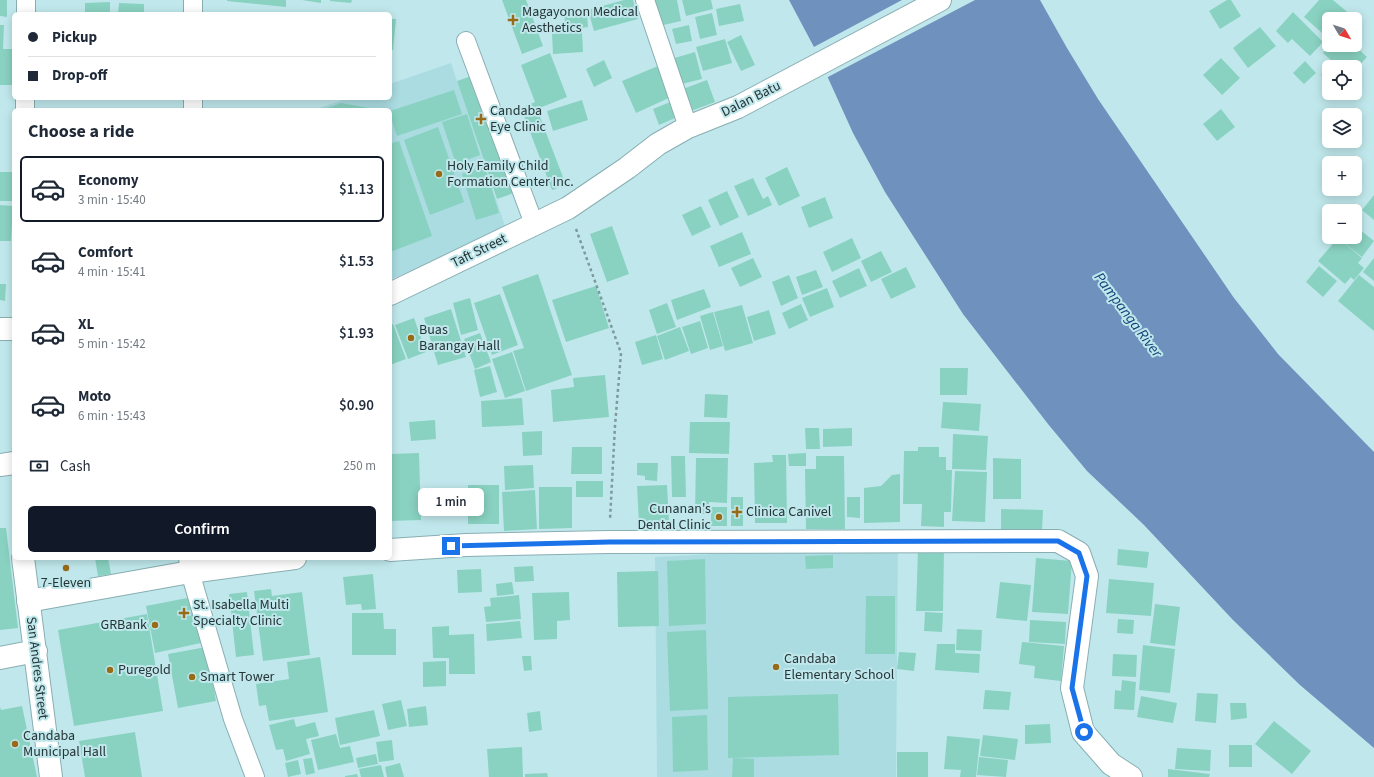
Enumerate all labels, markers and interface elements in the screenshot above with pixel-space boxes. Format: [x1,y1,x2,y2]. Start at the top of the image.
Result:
place label: Magayonon Medical Aesthetics [522,2,639,38]
north arrow [1322,12,1362,52]
map controls [1322,12,1362,244]
marker: Magayonon Medical Aesthetics [507,14,519,26]
text: Pickup [52,27,97,48]
button: locate [1322,60,1362,100]
text: Drop-off [52,65,107,86]
street label: Dalan Batu [718,76,784,122]
place label: Candaba Eye Clinic [490,101,547,137]
button: layers [1322,108,1362,148]
marker: Candaba Eye Clinic [475,113,487,125]
text: Choose a ride [28,119,134,144]
place label: Holy Family Child Formation Center Inc. [447,156,574,192]
button: + [1322,156,1362,196]
marker: Holy Family Child Formation Center Inc. [434,169,444,179]
text: Economy [78,170,139,191]
icon: car [30,171,66,207]
text: $1.13 [339,179,374,200]
text: 3 min · 15:40 [78,191,146,209]
button: − [1322,204,1362,244]
street label: Taft Street [448,229,510,273]
text: Comfort [78,242,133,263]
icon: car [30,243,66,279]
text: $1.53 [339,251,374,272]
text: 4 min · 15:41 [78,263,146,281]
water label: Pampanga River [1089,268,1168,363]
text: XL [78,314,94,335]
icon: car [30,315,66,351]
place label: Buas Barangay Hall [419,320,501,356]
text: $1.93 [339,323,374,344]
marker: Buas Barangay Hall [406,333,416,343]
text: 5 min · 15:42 [78,335,146,353]
text: Moto [78,386,111,407]
icon: car [30,387,66,423]
text: $0.90 [339,395,374,416]
text: 6 min · 15:43 [78,407,146,425]
icon: cash [28,455,50,477]
text: Cash [60,456,91,477]
text: 250 m [343,457,376,475]
callout: 1 min [418,488,484,516]
text: 1 min [436,493,466,511]
place label: Cunanan's Dental Clinic [637,499,712,535]
place label: Clinica Canivel [746,502,832,522]
button: Confirm [28,506,376,552]
marker: Clinica Canivel [731,506,743,518]
marker: Cunanan's Dental Clinic [714,512,724,522]
route end [442,537,460,555]
marker: 7-Eleven [61,563,71,573]
place label: 7-Eleven [41,573,91,593]
place label: St. Isabella Multi Specialty Clinic [193,595,289,631]
marker: St. Isabella Multi Specialty Clinic [178,607,190,619]
street label: San Andres Street [21,615,53,721]
place label: GRBank [101,615,147,635]
marker: GRBank [150,620,160,630]
place label: Candaba Elementary School [784,649,895,685]
place label: Puregold [118,660,171,680]
marker: Candaba Elementary School [771,662,781,672]
marker: Puregold [105,665,115,675]
place label: Smart Tower [200,667,275,687]
marker: Smart Tower [187,672,197,682]
route start [1075,723,1093,741]
place label: Candaba Municipal Hall [23,726,106,762]
marker: Candaba Municipal Hall [10,739,20,749]

